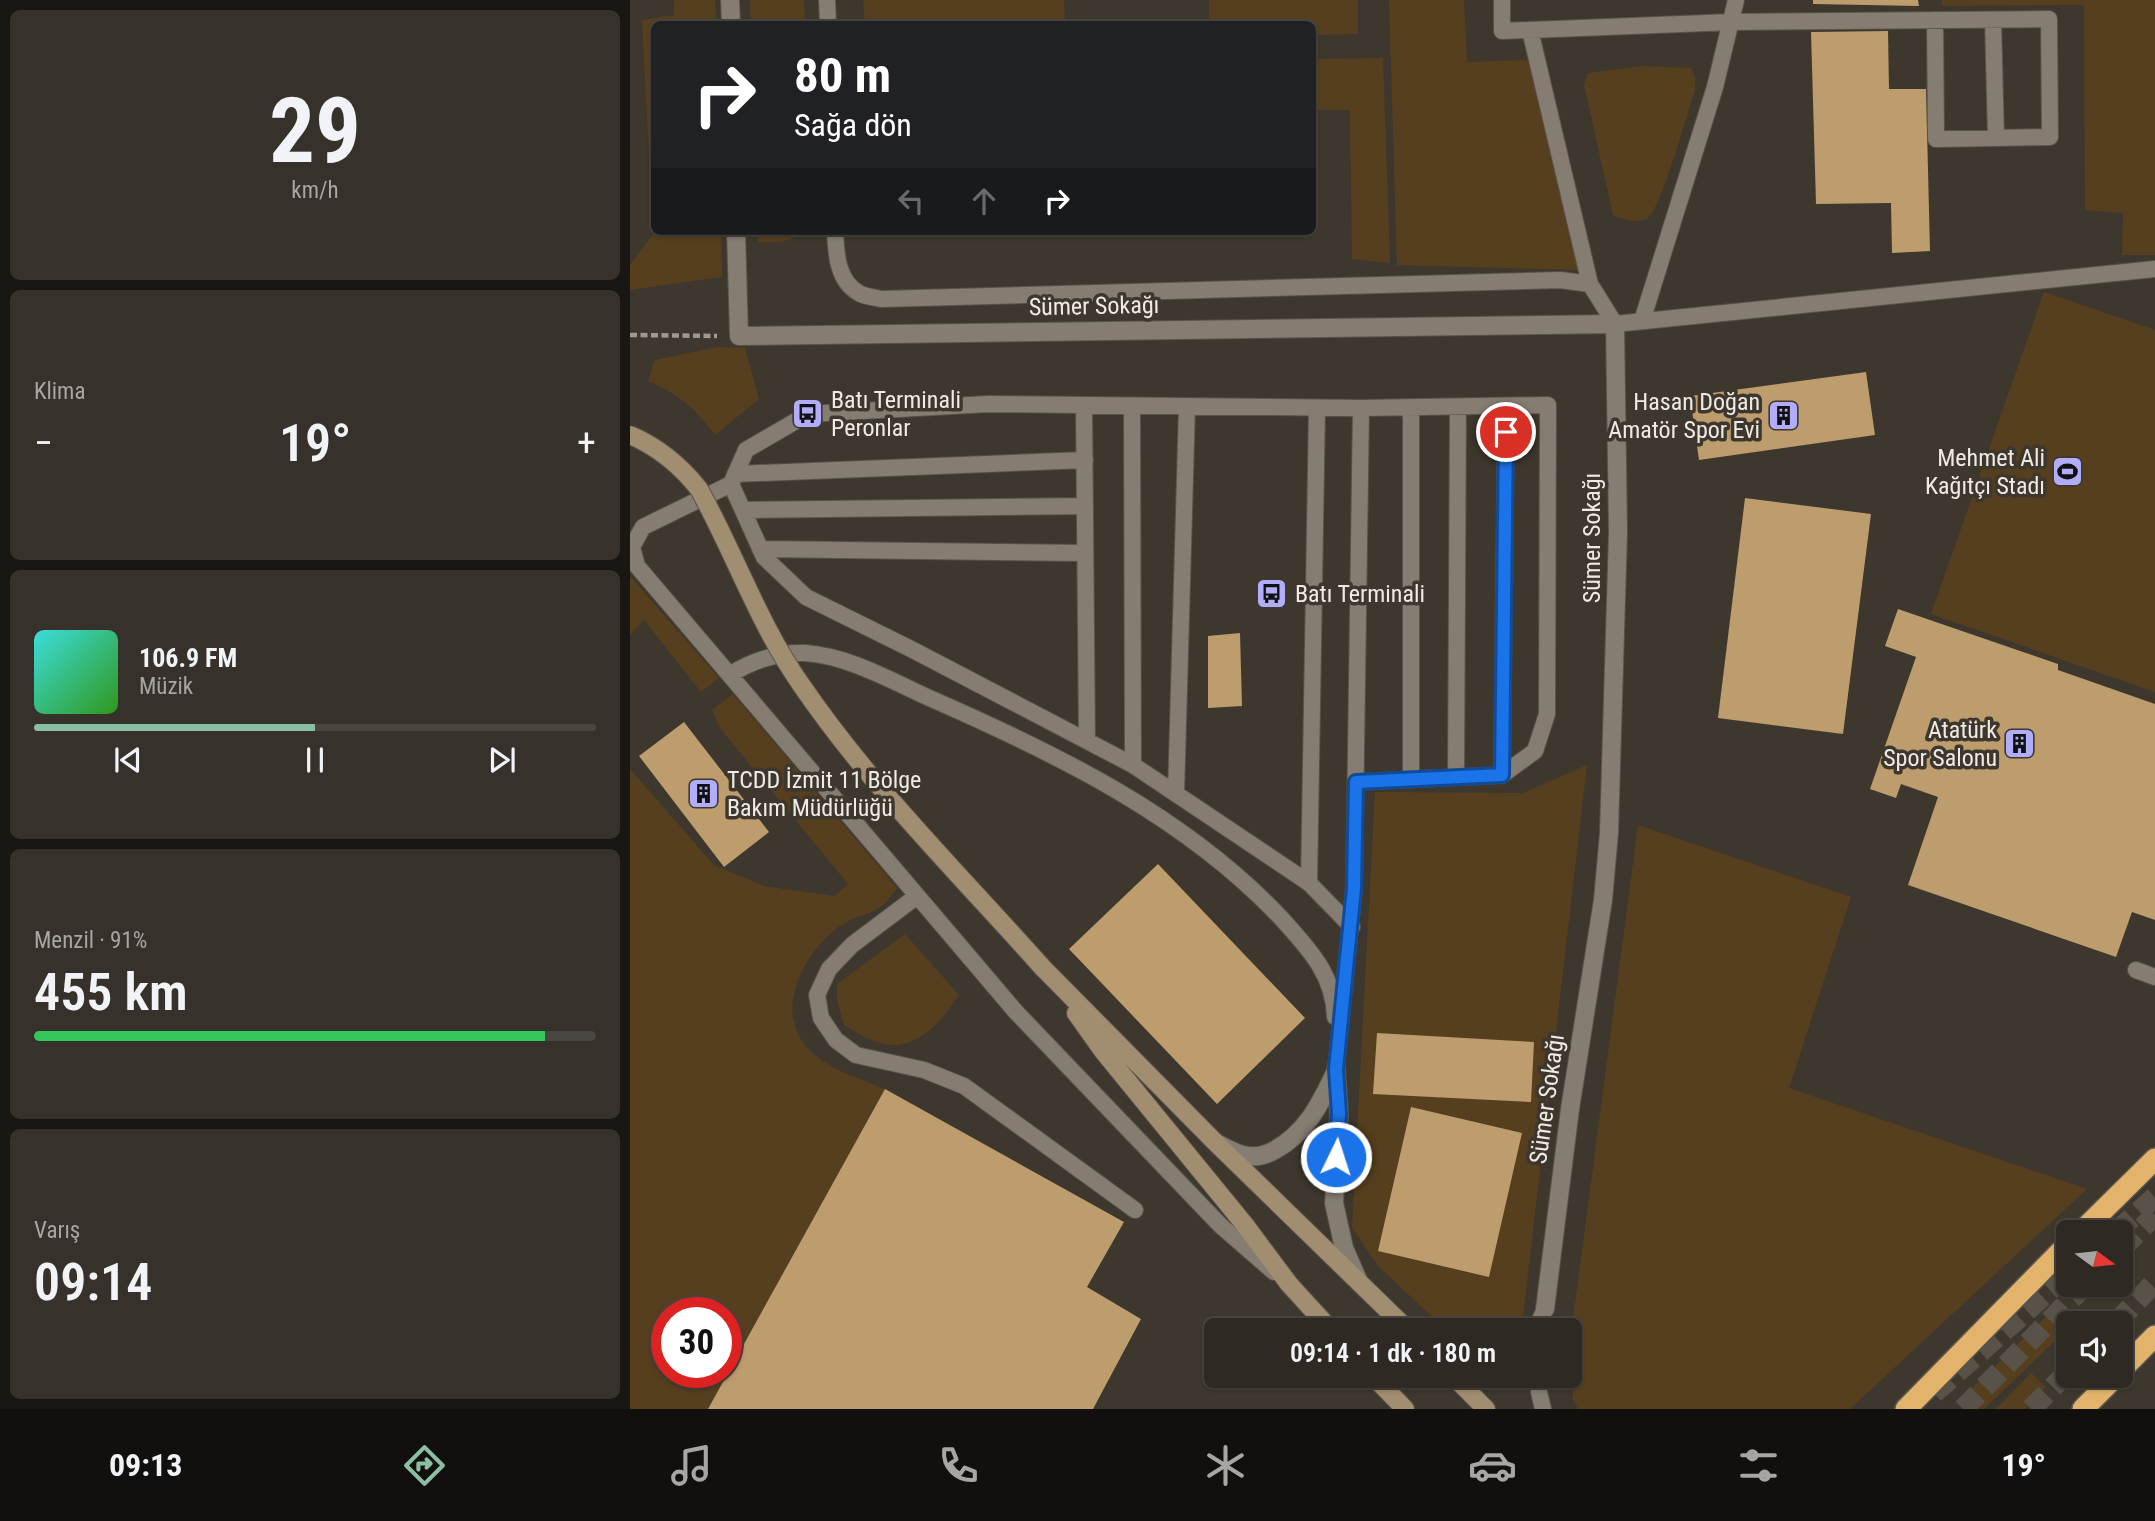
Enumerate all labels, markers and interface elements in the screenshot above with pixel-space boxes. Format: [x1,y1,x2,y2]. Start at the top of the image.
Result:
text: 80 m [794,47,891,104]
icon: right [679,49,770,140]
text: 29 [269,78,361,184]
text: Sağa dön [794,106,912,144]
text: km/h [291,177,339,204]
icon: left [892,182,930,220]
icon: ahead [965,182,1003,220]
icon: right [1038,182,1076,220]
street label: Sümer Sokağı [1029,291,1159,321]
text: Klima [34,378,85,405]
place label: Batı Terminali Peronlar [831,386,961,442]
place label: Hasan Doğan Amatör Spor Evi [1608,388,1760,444]
bus stop icon: Batı Terminali Peronlar [791,397,825,431]
building icon: Hasan Doğan Amatör Spor Evi [1766,399,1800,433]
pin [1476,402,1536,462]
text: 19° [279,413,351,474]
icon: arrive [1487,413,1525,451]
text: − [34,421,53,465]
text: + [577,421,596,465]
place label: Mehmet Ali Kağıtçı Stadı [1925,444,2045,500]
sports icon: Mehmet Ali Kağıtçı Stadı [2051,455,2085,489]
street label: Sümer Sokağı [1578,473,1606,603]
bus stop icon: Batı Terminali [1255,577,1289,611]
place label: Batı Terminali [1295,580,1425,608]
text: 106.9 FM [139,643,237,673]
text: Müzik [139,673,193,700]
place label: Atatürk Spor Salonu [1883,716,1997,772]
building icon: Atatürk Spor Salonu [2003,727,2037,761]
icon: previous [109,741,147,779]
icon: pause [296,741,334,779]
icon: next [483,741,521,779]
place label: TCDD İzmit 11 Bölge Bakım Müdürlüğü [727,766,921,822]
building icon: TCDD İzmit 11 Bölge Bakım Müdürlüğü [687,777,721,811]
text: Menzil · 91% [34,927,147,954]
text: 455 km [34,962,188,1023]
street label: Sümer Sokağı [1524,1032,1570,1166]
position arrow [1299,1120,1373,1194]
text: Varış [34,1217,80,1244]
north arrow [2056,1220,2133,1297]
map controls [2056,1220,2133,1388]
text: 09:14 [34,1252,152,1313]
speed limit sign: 30 [651,1297,742,1388]
button: sound [2056,1311,2133,1388]
text: 09:14 · 1 dk · 180 m [1290,1338,1496,1368]
icon: directions [400,1441,449,1490]
icon: music [667,1441,716,1490]
icon: phone [934,1441,983,1490]
icon: climate [1201,1441,1250,1490]
icon: car [1468,1441,1517,1490]
icon: filters [1734,1441,1783,1490]
text: 09:13 [109,1446,182,1484]
text: 19° [2001,1446,2046,1484]

